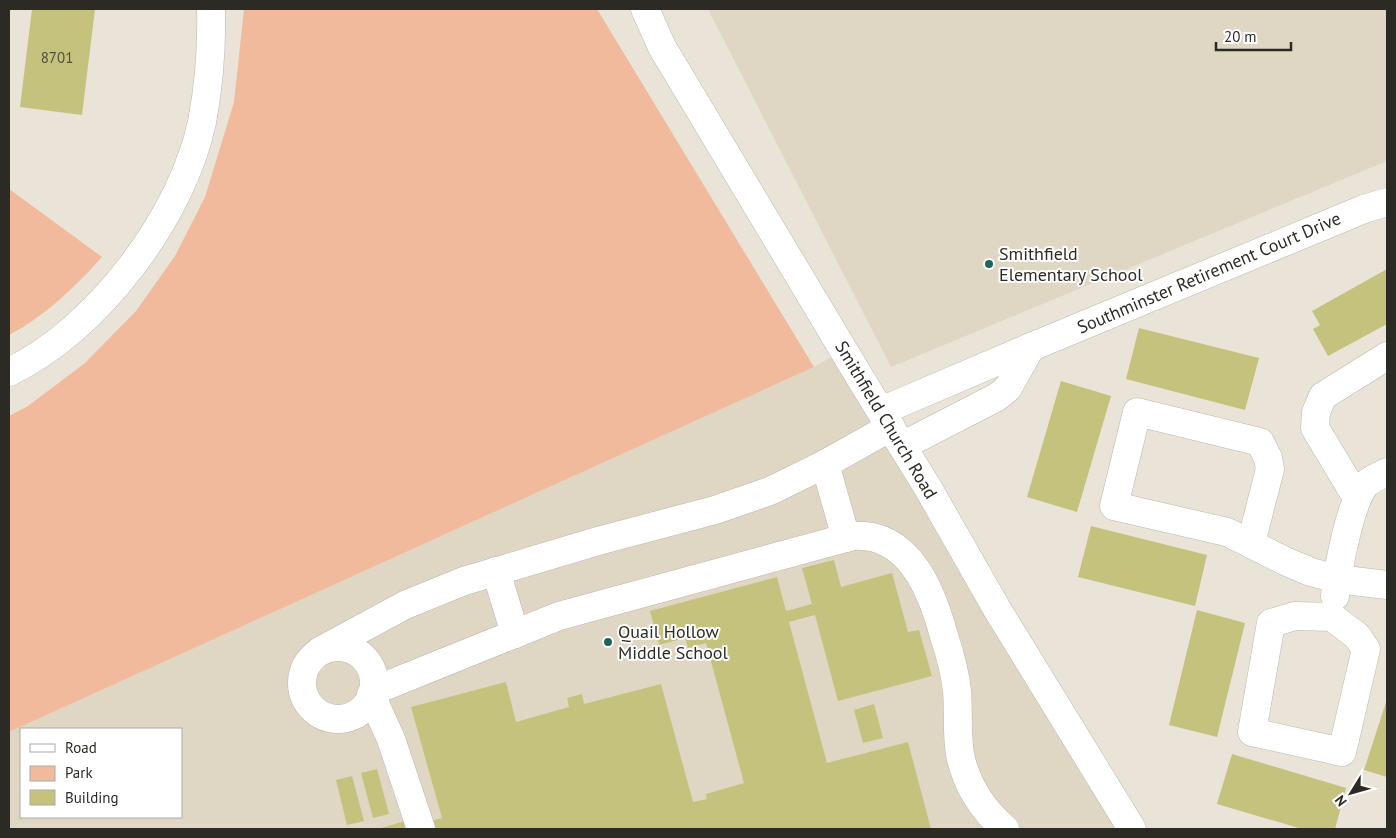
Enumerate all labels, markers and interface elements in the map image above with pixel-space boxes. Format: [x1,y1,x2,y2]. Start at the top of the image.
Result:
scale bar [1216,20,1291,52]
text: 20 m [1224,27,1257,46]
house number: 8701 [41,48,73,67]
street label: Southminster Retirement Court Drive [1073,206,1344,339]
place label: Smithfield Elementary School [999,242,1143,286]
marker: Smithfield Elementary School [983,258,995,270]
street label: Smithfield Church Road [830,337,943,503]
place label: Quail Hollow Middle School [618,620,728,664]
marker: Quail Hollow Middle School [602,636,614,648]
legend [20,728,182,818]
text: Road [65,738,97,757]
text: Park [65,763,93,782]
north arrow [1326,768,1376,818]
text: Building [65,788,119,807]
text: N [1331,792,1351,810]

